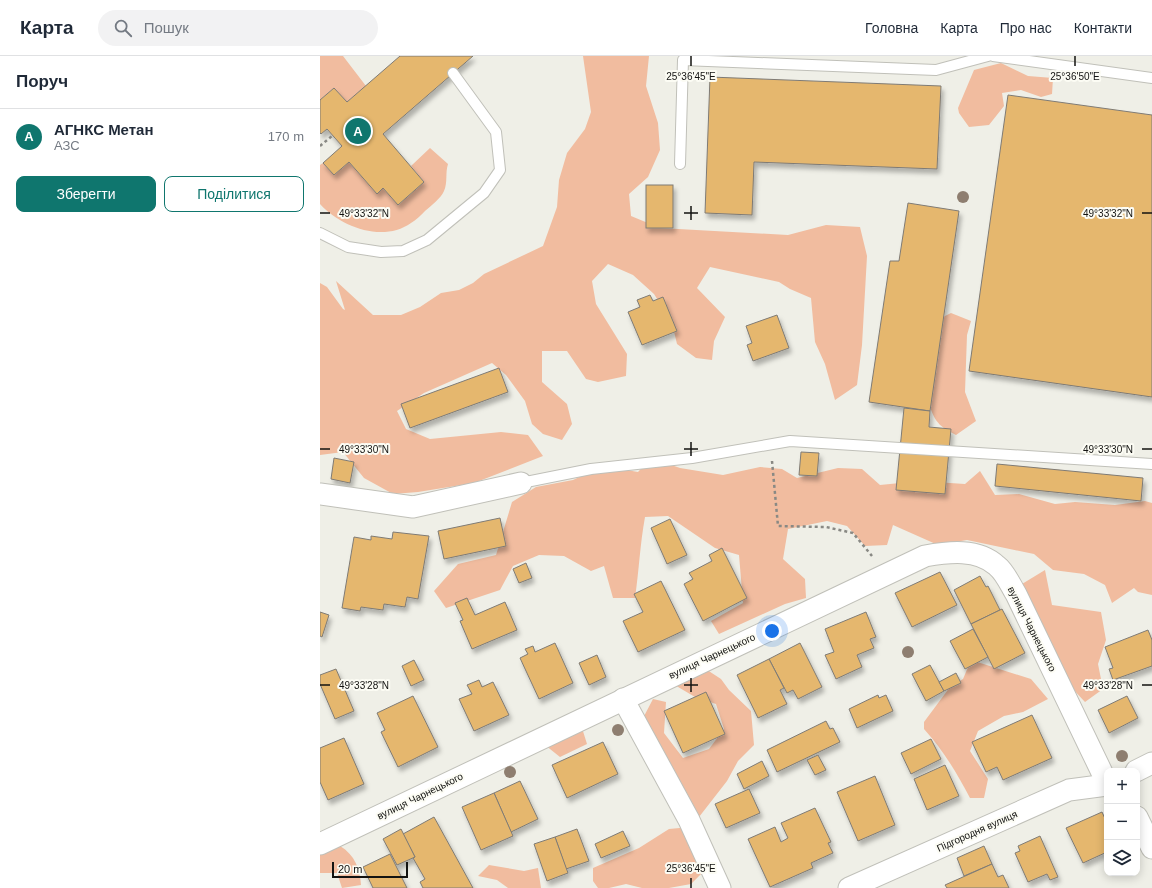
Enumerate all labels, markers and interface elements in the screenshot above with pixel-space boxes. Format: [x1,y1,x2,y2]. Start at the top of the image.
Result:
search box [98,10,378,46]
text: Карта [20,17,74,38]
icon: search [112,17,134,39]
text: Пошук [144,19,189,36]
text: Головна [865,20,918,36]
text: Карта [940,20,978,36]
text: Про нас [1000,20,1052,36]
text: Контакти [1074,20,1132,36]
text: 25°36'45"E [666,71,716,82]
text: 25°36'50"E [1050,71,1100,82]
text: Поруч [16,72,68,91]
pin: A [345,116,371,146]
text: АГНКС Метан [54,121,154,138]
text: A [24,129,34,144]
text: 170 m [268,129,304,144]
text: АЗС [54,138,80,153]
button: Зберегти [16,176,156,212]
button: Поділитися [164,176,304,212]
text: 49°33'32"N [339,208,389,219]
text: 49°33'32"N [1083,208,1133,219]
text: 49°33'30"N [339,444,389,455]
text: 49°33'30"N [1083,444,1133,455]
street label: вулиця Чарнецького [1006,585,1058,674]
your location [762,621,782,641]
street label: вулиця Чарнецького [667,631,757,681]
text: 49°33'28"N [339,680,389,691]
text: 49°33'28"N [1083,680,1133,691]
map controls [1104,768,1140,876]
button: + [1104,768,1140,804]
street label: вулиця Чарнецького [375,770,465,822]
button: − [1104,804,1140,840]
street label: Підгородня вулиця [935,808,1019,854]
button: layers [1104,840,1140,876]
scale bar [332,860,408,879]
text: 20 m [338,863,362,875]
text: 25°36'45"E [666,863,716,874]

